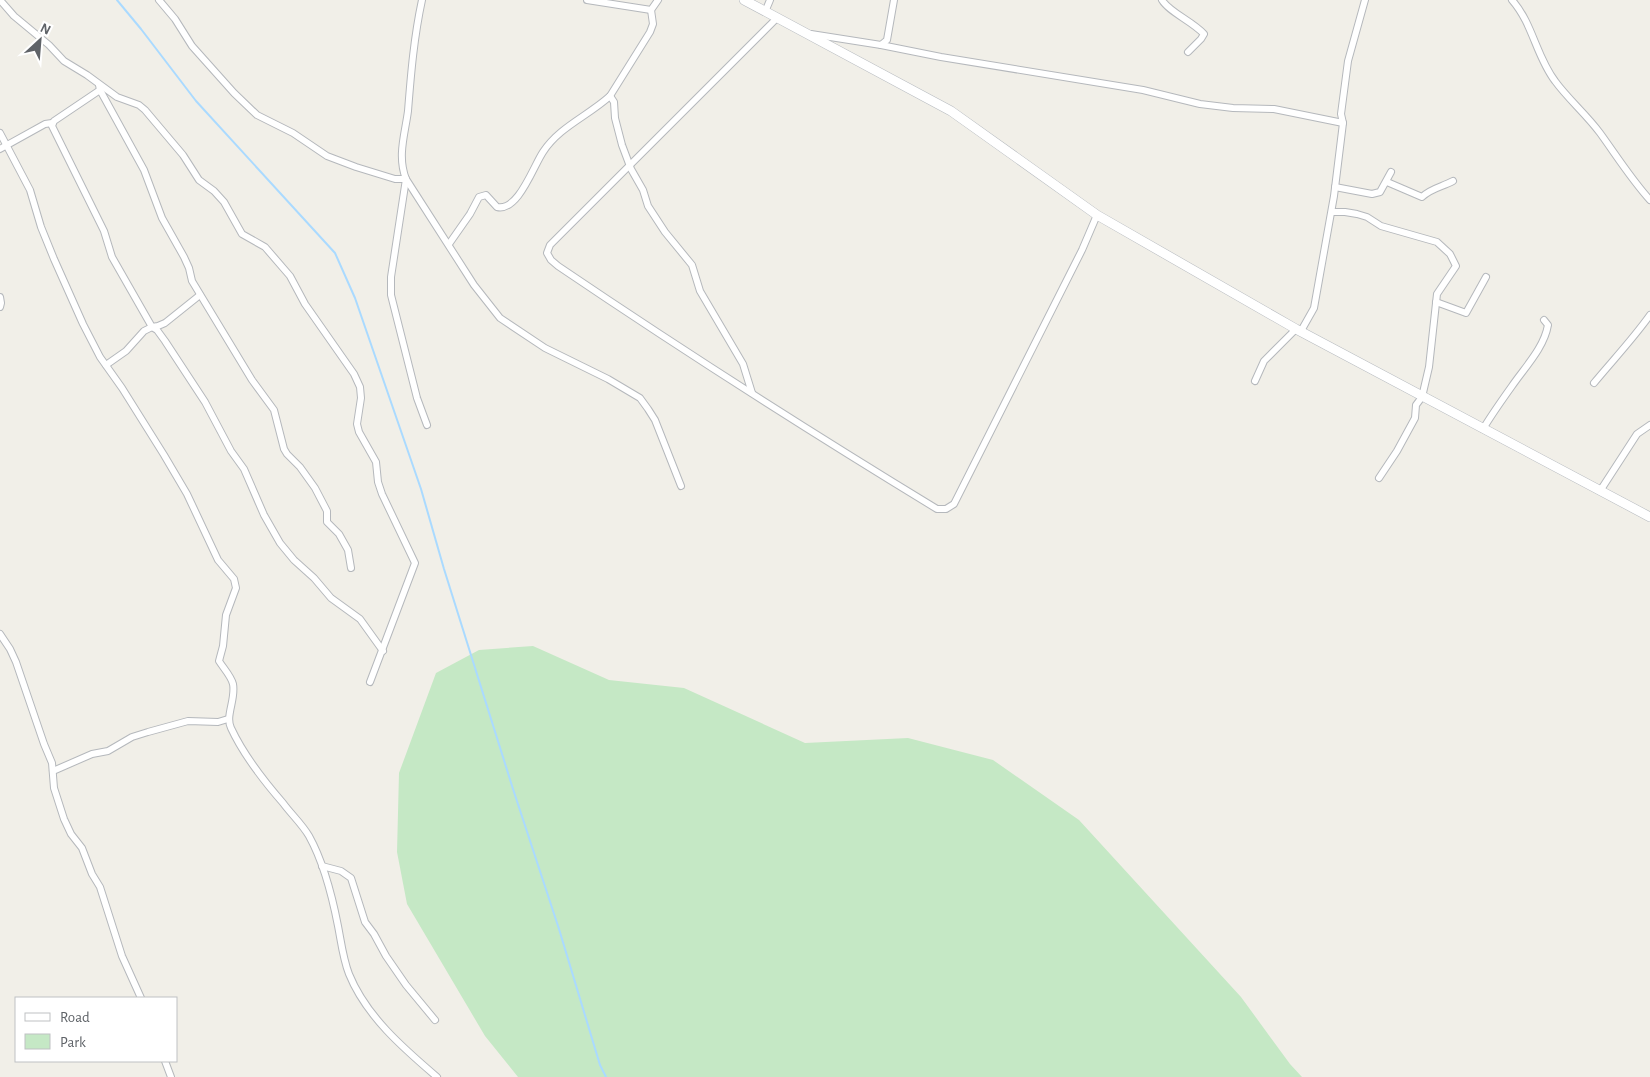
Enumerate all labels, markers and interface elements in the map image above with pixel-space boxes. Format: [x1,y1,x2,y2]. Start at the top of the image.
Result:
north arrow [15,15,65,65]
text: N [38,21,53,38]
legend [15,997,178,1062]
text: Road [60,1010,90,1025]
text: Park [60,1035,86,1050]

